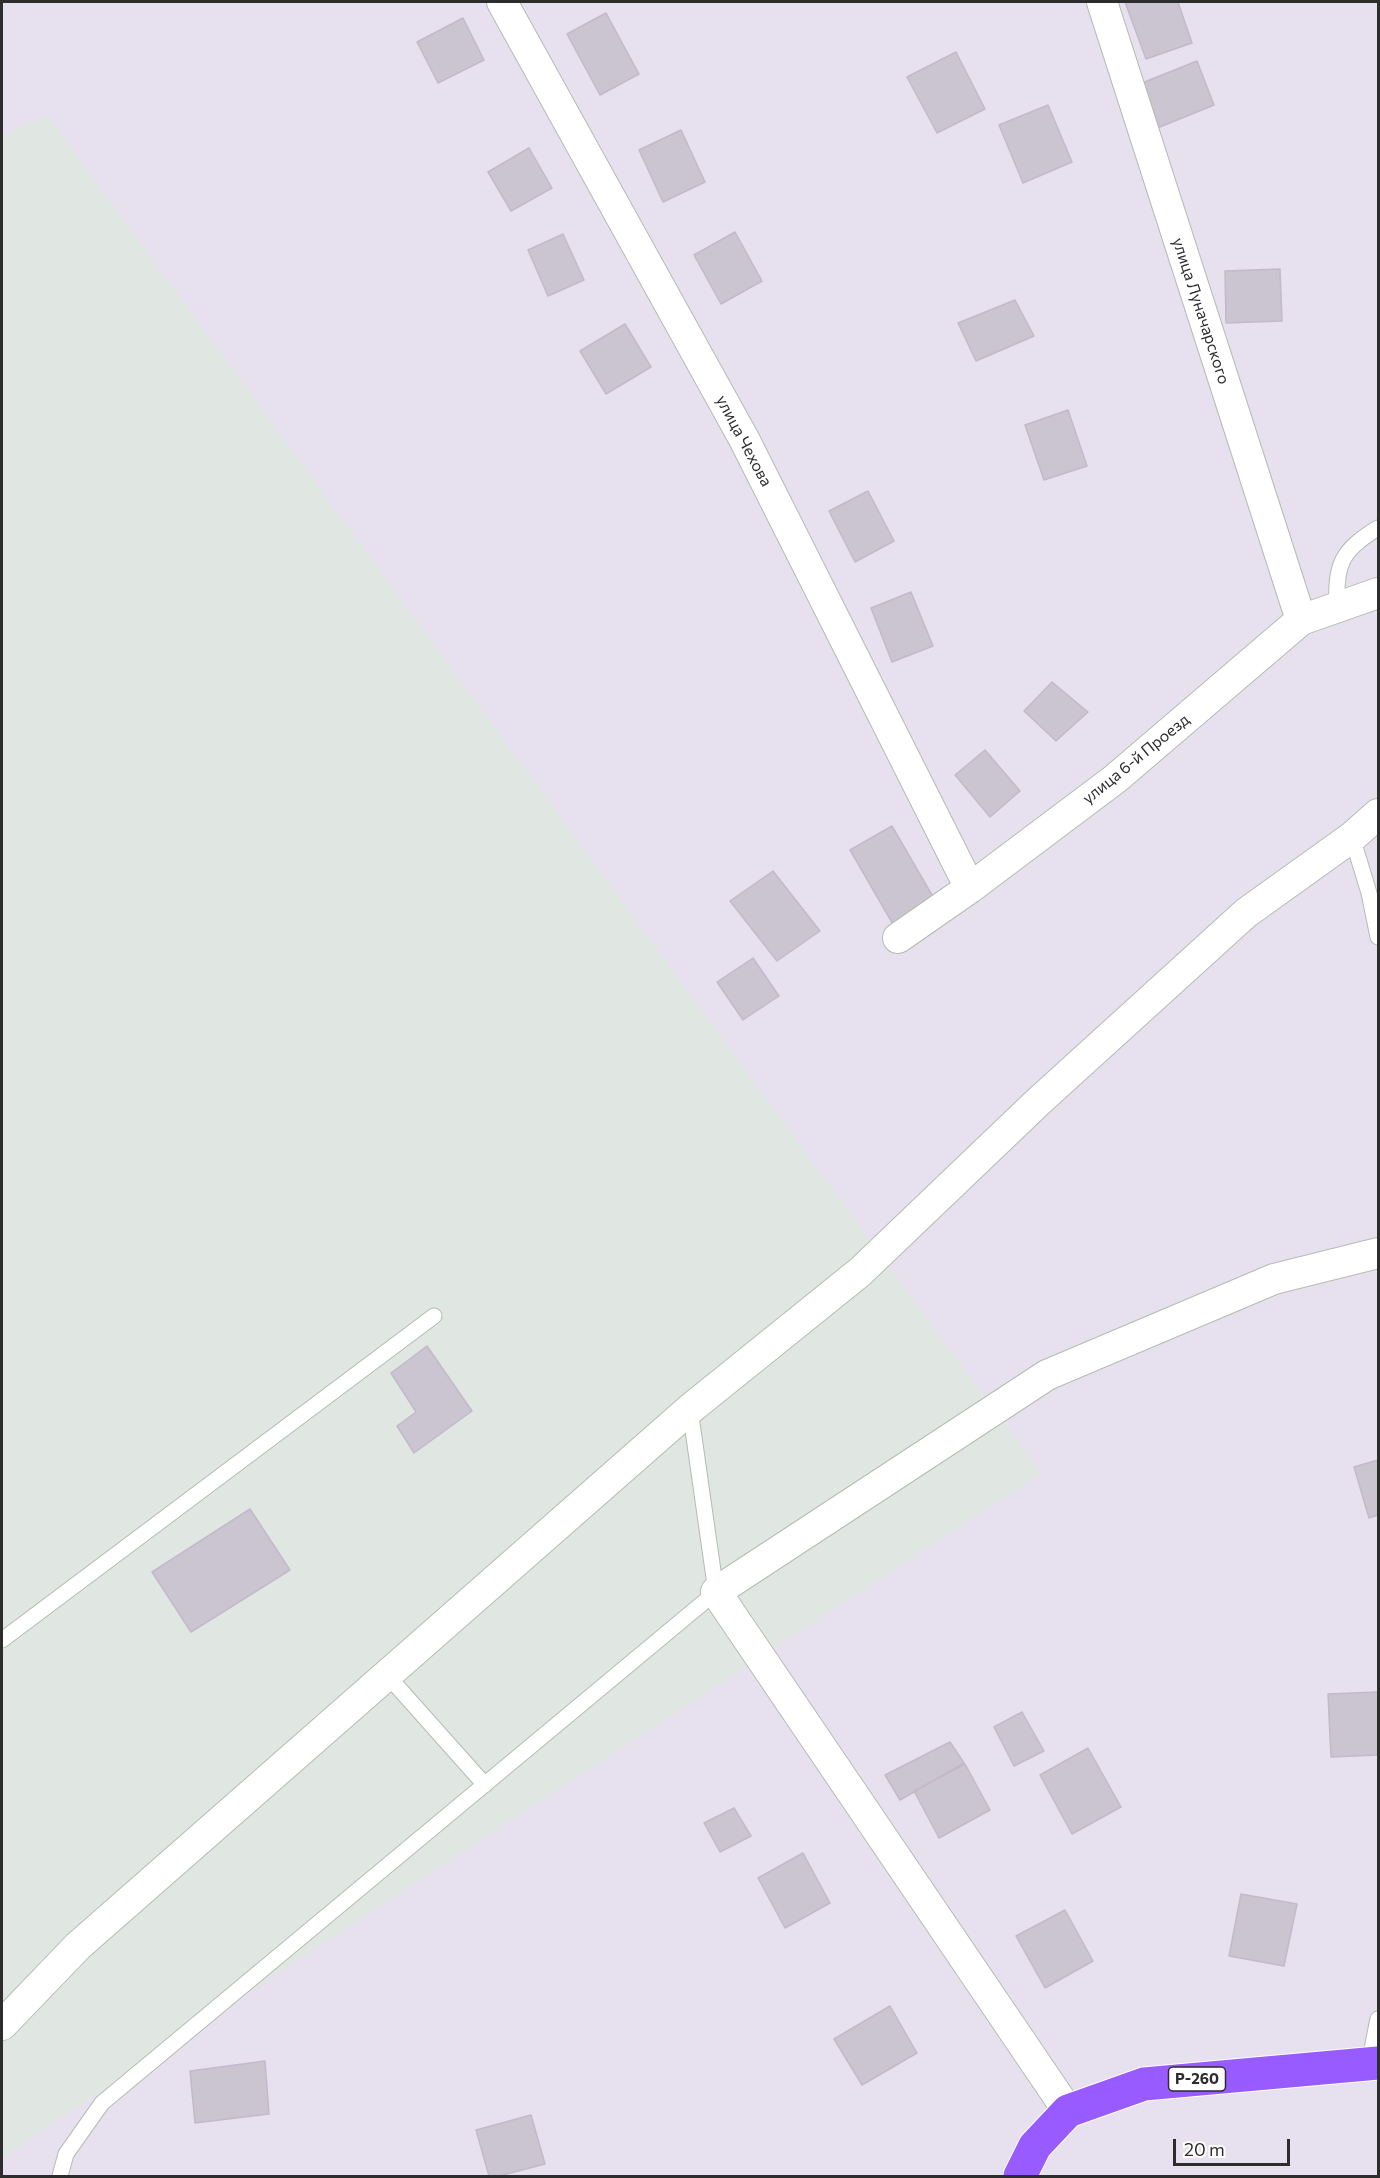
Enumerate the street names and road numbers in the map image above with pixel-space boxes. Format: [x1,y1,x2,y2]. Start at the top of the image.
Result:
street label: улица Луначарского [1168,235,1234,387]
street label: улица Чехова [712,392,776,490]
street label: улица 6-й Проезд [1079,710,1193,808]
road number: Р-260 [1168,2067,1226,2091]

